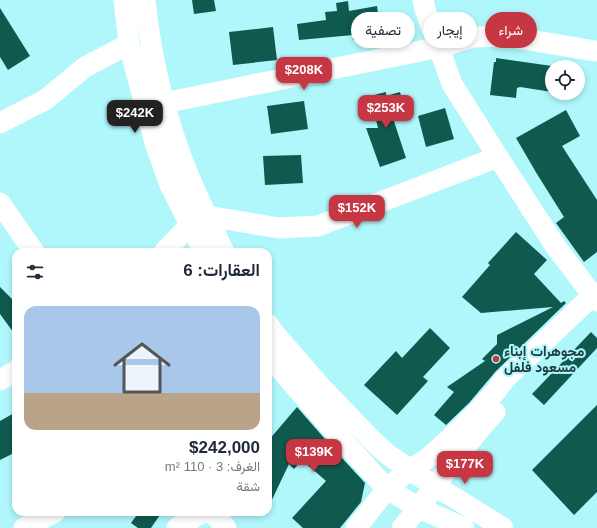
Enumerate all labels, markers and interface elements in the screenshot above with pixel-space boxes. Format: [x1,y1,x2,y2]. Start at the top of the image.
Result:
chip: تصفية [351,12,415,48]
chip: إيجار [423,12,477,48]
chip: شراء [485,12,537,48]
pin: $208K [276,57,332,91]
map controls [545,60,585,100]
button: locate [545,60,585,100]
text: $208K [285,62,323,77]
pin: $253K [358,95,414,129]
pin: $242K [107,100,163,134]
text: $253K [367,100,405,115]
text: $242K [116,105,154,120]
pin: $152K [329,195,385,229]
text: $152K [338,200,376,215]
icon: filters [24,261,46,283]
text: العقارات: 6 [183,261,260,280]
icon: home [106,332,178,404]
place label: مجوهرات إبناء مسعود فلفل [504,343,585,376]
marker: مجوهرات إبناء مسعود فلفل [491,354,501,364]
text: $242,000 [189,438,260,457]
pin: $139K [286,439,342,473]
text: $139K [295,444,333,459]
pin: $177K [437,451,493,485]
text: $177K [446,456,484,471]
text: الغرف: 3 · 110 m² [165,459,260,474]
text: شقة [237,479,260,494]

